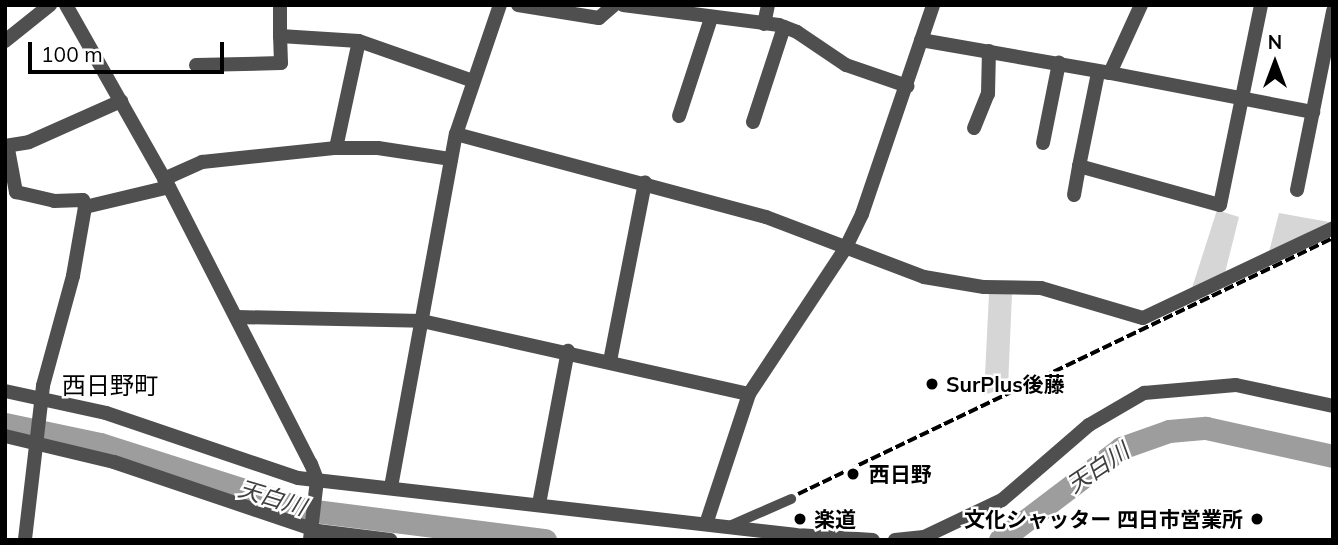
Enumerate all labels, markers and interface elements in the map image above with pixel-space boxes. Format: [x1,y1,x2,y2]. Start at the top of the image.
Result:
scale bar [32,28,228,72]
north arrow [1240,28,1310,98]
text: N [1268,30,1282,54]
text: 100 m [41,41,103,67]
place label: SurPlus後藤 [946,371,1065,397]
district label: 西日野町 [62,372,158,400]
marker: SurPlus後藤 [924,376,940,392]
water label: 天白川 [1062,437,1134,499]
place label: 西日野 [869,461,932,487]
marker: 西日野 [843,464,863,484]
water label: 天白川 [235,475,309,521]
place label: 楽道 [814,506,856,532]
place label: 文化シャッター 四日市営業所 [964,506,1243,532]
marker: 楽道 [792,511,808,527]
marker: 文化シャッター 四日市営業所 [1249,511,1265,527]

